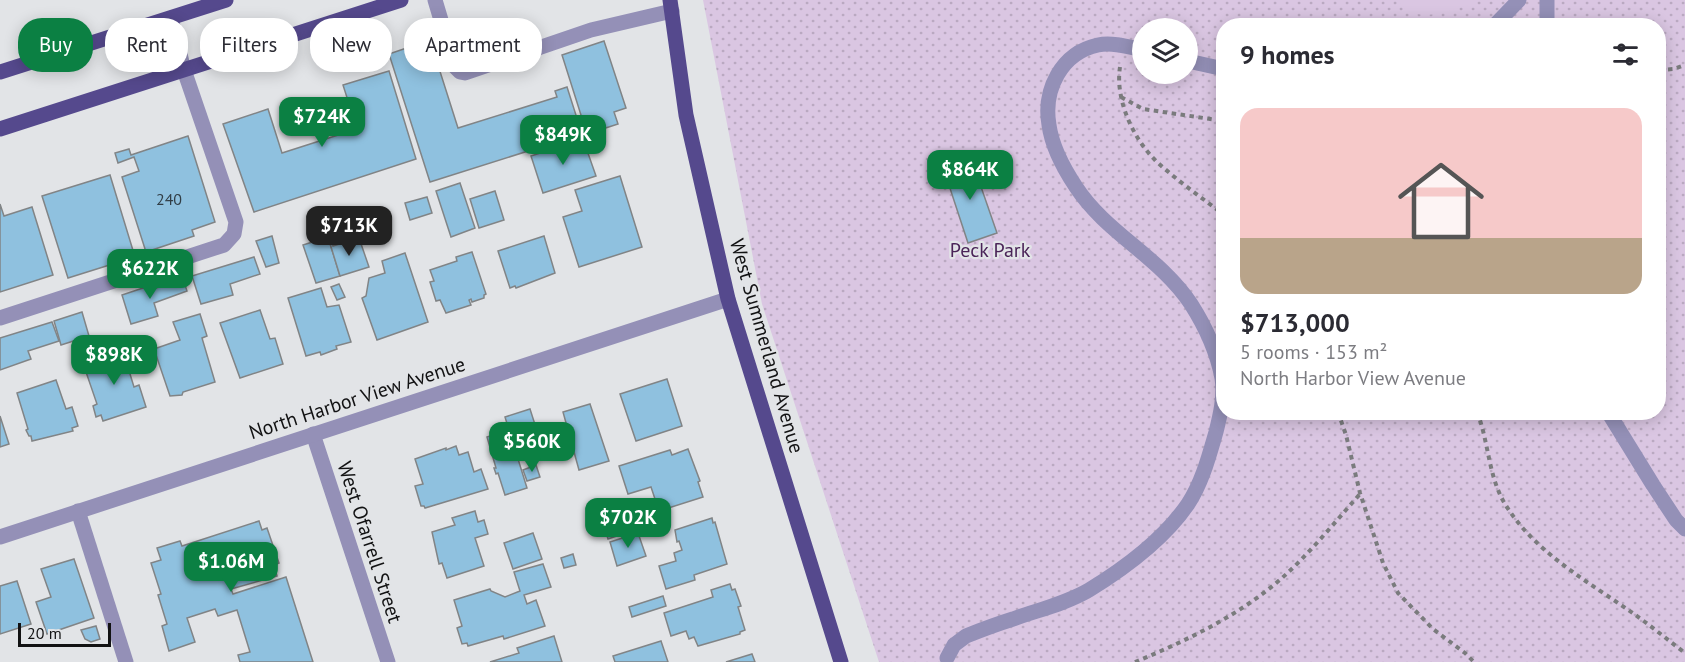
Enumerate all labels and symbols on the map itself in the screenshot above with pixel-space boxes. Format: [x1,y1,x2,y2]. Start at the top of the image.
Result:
pin: $724K [280,97,364,148]
pin: $849K [521,115,605,166]
pin: $864K [928,150,1012,201]
house number: 240 [156,189,182,209]
pin: $713K [307,206,391,257]
street label: West Summerland Avenue [724,236,810,456]
park label: Peck Park [950,237,1031,263]
pin: $622K [108,249,192,300]
pin: $898K [72,335,156,386]
street label: North Harbor View Avenue [246,351,468,445]
pin: $560K [490,422,574,473]
street label: West Ofarrell Street [332,458,408,626]
pin: $702K [586,498,670,549]
pin: $1.06M [182,542,280,593]
scale bar [18,620,111,648]

